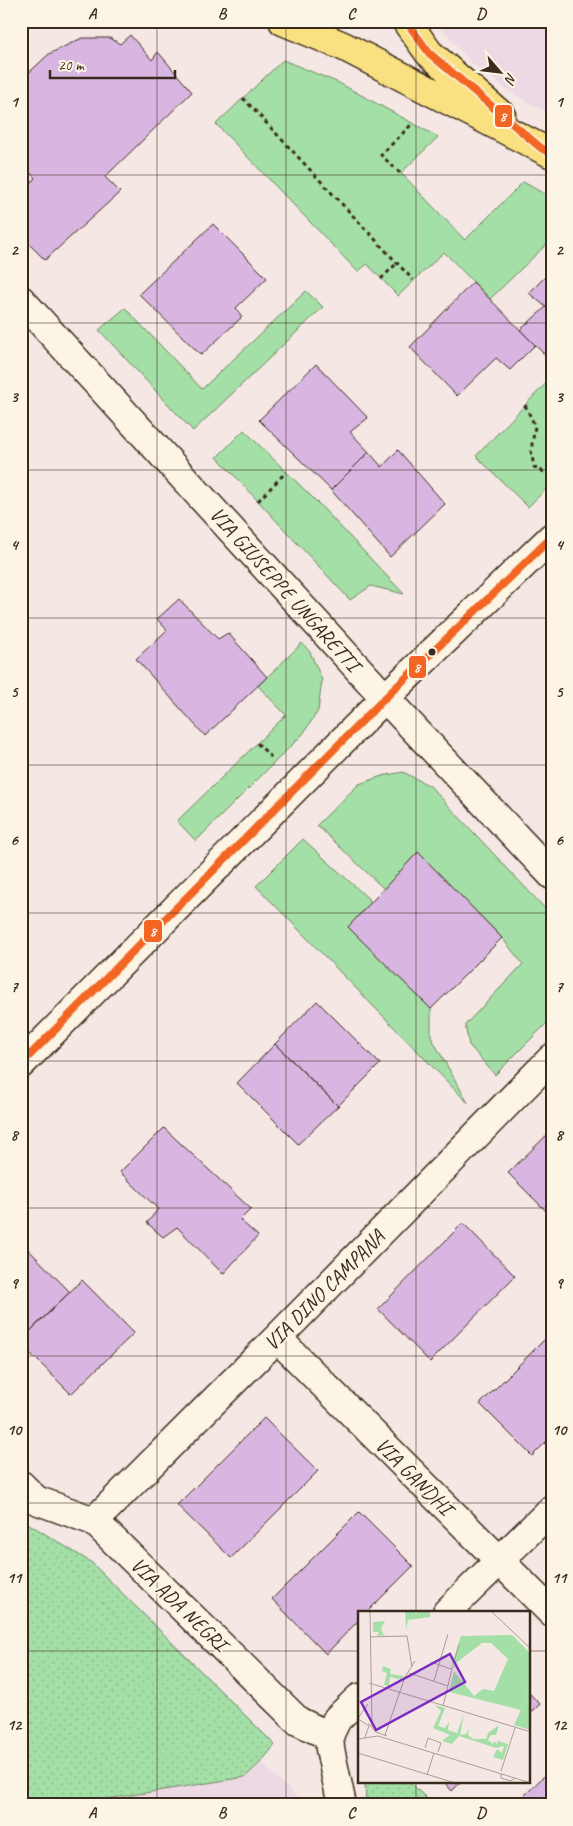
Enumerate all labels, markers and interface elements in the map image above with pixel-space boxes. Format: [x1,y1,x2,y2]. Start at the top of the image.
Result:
text: A [88,4,98,24]
text: B [218,4,228,24]
text: C [347,4,357,24]
text: D [476,4,487,24]
scale bar [50,48,175,80]
north arrow [476,48,526,98]
text: 20 m [58,56,85,75]
text: N [500,70,521,88]
text: 1 [10,92,19,112]
text: 1 [555,92,564,112]
line badge: 8 [494,104,513,128]
text: 8 [500,108,508,125]
text: 2 [10,240,19,260]
text: 2 [555,240,564,260]
text: 3 [10,387,19,407]
text: 3 [555,387,564,407]
street label: VIA GIUSEPPE UNGARETTI [204,501,369,680]
text: 4 [10,535,19,555]
text: 4 [555,535,564,555]
unlabelled marker [427,647,437,657]
line badge: 8 [408,655,427,679]
text: 8 [414,659,422,676]
text: 5 [11,682,20,702]
text: 5 [556,682,565,702]
text: 6 [10,830,19,850]
text: 6 [555,830,564,850]
line badge: 8 [143,919,163,943]
text: 8 [150,923,158,940]
text: 7 [10,977,19,997]
text: 7 [555,977,564,997]
text: 8 [10,1125,19,1145]
text: 8 [555,1125,564,1145]
street label: VIA DINO CAMPANA [258,1223,391,1356]
text: 9 [10,1273,19,1293]
text: 9 [555,1273,564,1293]
text: 10 [7,1420,23,1440]
text: 10 [552,1420,568,1440]
street label: VIA GANDHI [370,1432,461,1523]
street label: VIA ADA NEGRI [125,1551,236,1660]
text: 11 [7,1568,23,1588]
text: 11 [552,1568,568,1588]
inset map [358,1611,530,1784]
text: 12 [7,1715,23,1735]
text: 12 [552,1715,568,1735]
text: A [88,1803,98,1823]
text: B [218,1803,228,1823]
text: C [347,1803,357,1823]
text: D [476,1803,487,1823]

